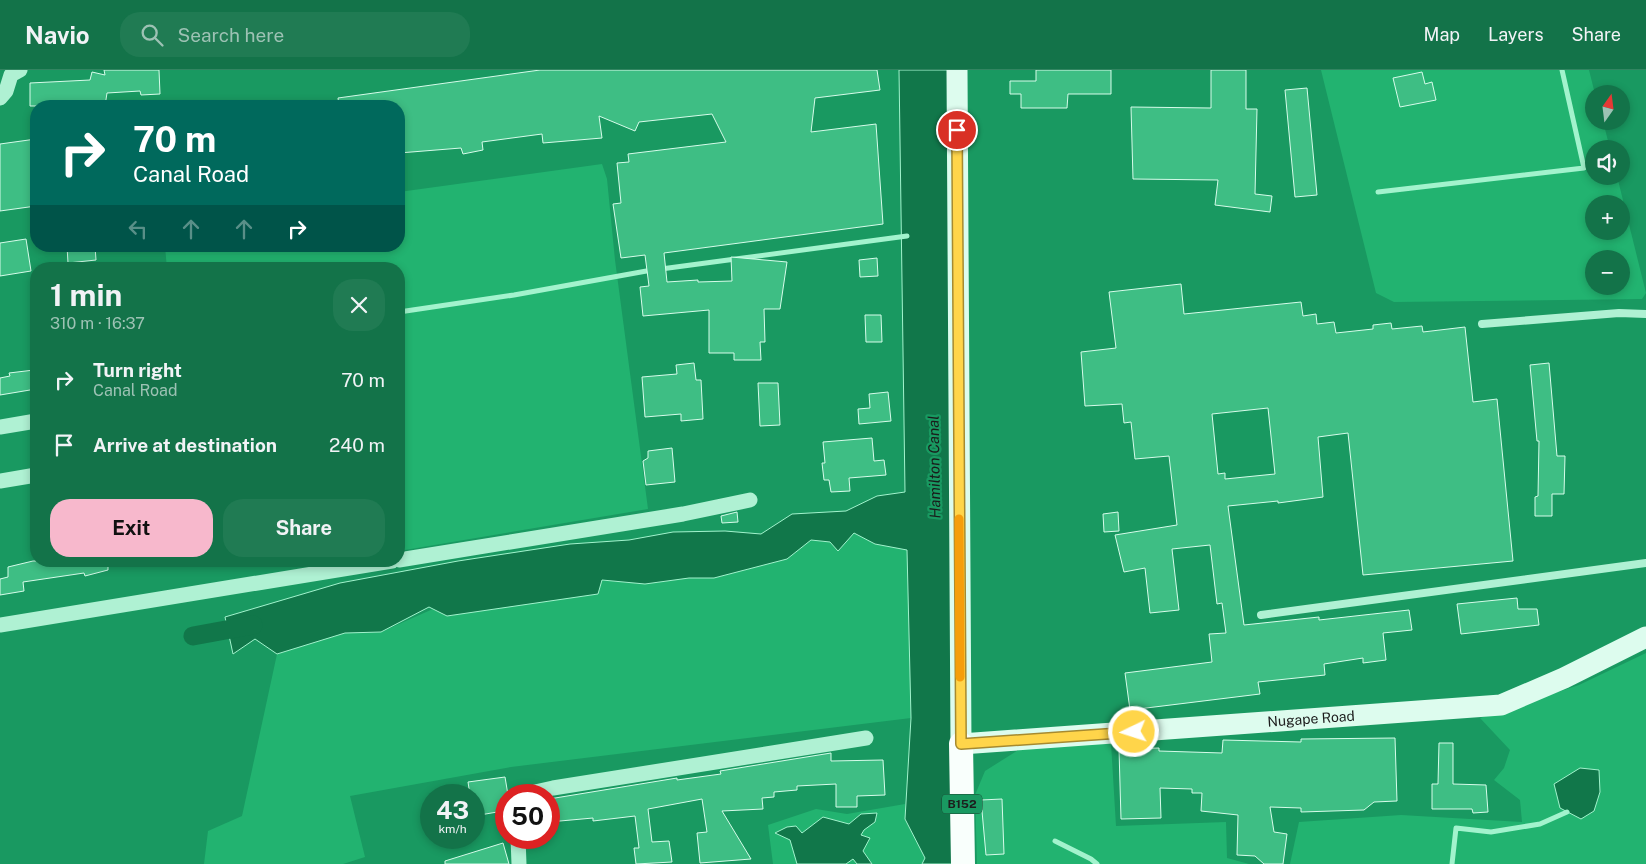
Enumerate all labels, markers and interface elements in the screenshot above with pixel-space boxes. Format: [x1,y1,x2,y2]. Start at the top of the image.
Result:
search box [120,12,470,57]
text: Navio [25,21,90,49]
icon: search [138,21,166,49]
text: Search here [178,24,284,46]
text: Map [1424,24,1460,45]
text: Layers [1488,24,1544,45]
text: Share [1572,24,1621,45]
north arrow [1585,85,1630,130]
map controls [1585,85,1630,295]
pin [936,109,978,151]
icon: arrive [943,116,971,144]
text: 70 m [133,119,216,160]
icon: right [50,120,115,185]
button: sound [1585,140,1630,185]
text: Canal Road [133,161,249,187]
button: + [1585,195,1630,240]
icon: left [124,215,152,243]
icon: ahead [177,215,205,243]
icon: ahead [230,215,258,243]
icon: right [283,215,311,243]
button: − [1585,250,1630,295]
text: 1 min [50,277,122,313]
button: close [333,279,385,331]
text: 310 m · 16:37 [50,314,145,333]
text: Turn right [93,359,182,381]
icon: right [50,366,78,394]
text: 70 m [341,369,385,391]
text: Canal Road [93,381,177,400]
water label: Hamilton Canal [925,415,943,519]
icon: arrive [50,431,78,459]
text: Arrive at destination [93,434,277,456]
text: 240 m [329,434,385,456]
button: Exit [50,499,213,557]
button: Share [223,499,385,557]
position arrow [1107,705,1159,757]
street label: Nugape Road [1267,708,1355,730]
speed limit sign: 50 [495,784,560,849]
road number: B152 [942,794,982,814]
text: 43 [436,795,469,825]
text: km/h [438,822,467,836]

